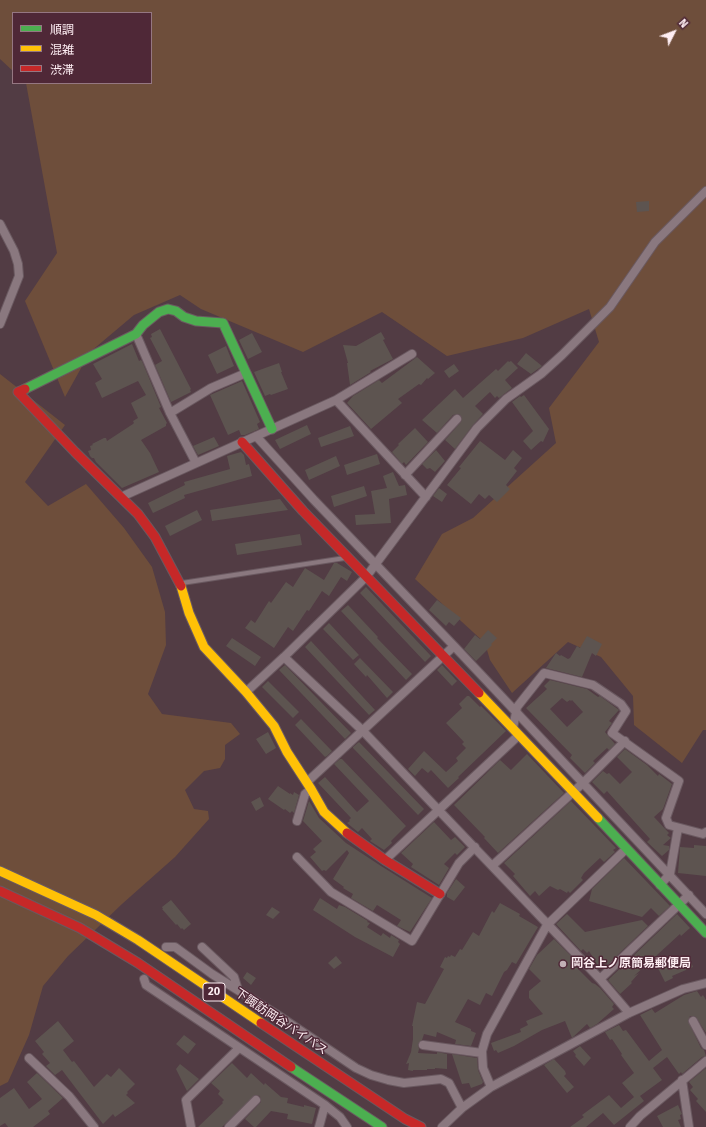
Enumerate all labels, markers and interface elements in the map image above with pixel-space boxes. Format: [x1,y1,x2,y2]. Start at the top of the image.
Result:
legend [12,12,152,84]
north arrow [654,12,694,52]
text: N [676,17,691,31]
text: 順調 [50,23,74,37]
text: 混雑 [50,43,74,57]
text: 渋滞 [50,63,74,77]
place label: 岡谷上ノ原簡易郵便局 [571,957,691,971]
marker: 岡谷上ノ原簡易郵便局 [558,959,568,969]
road number: 20 [203,983,225,1001]
street label: 下諏訪岡谷バイパス [232,986,330,1058]

